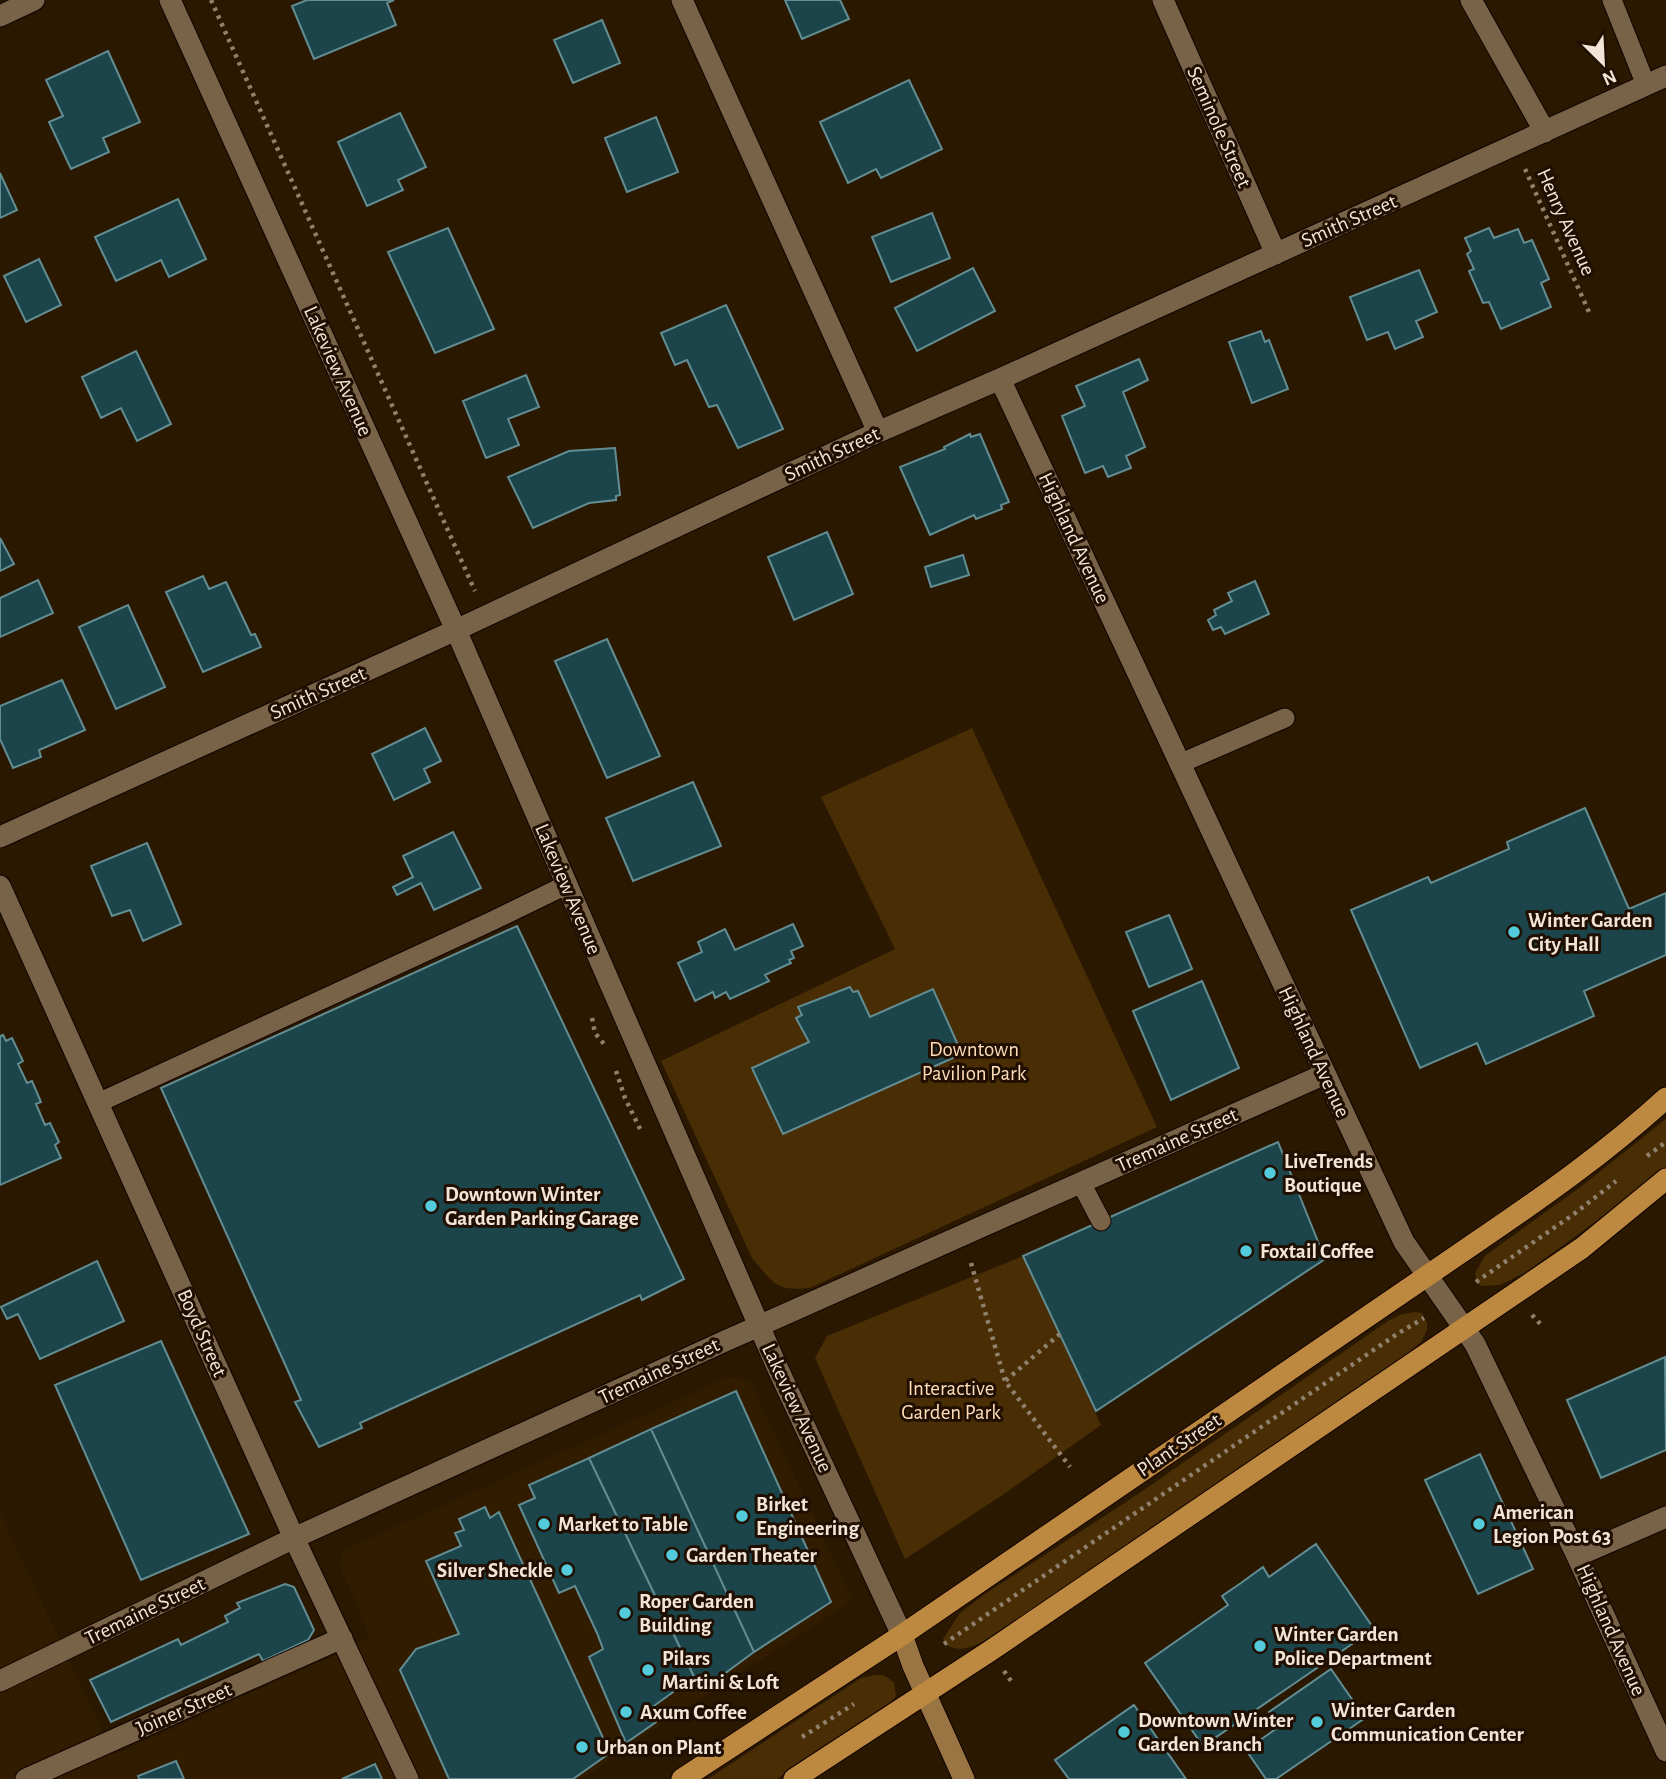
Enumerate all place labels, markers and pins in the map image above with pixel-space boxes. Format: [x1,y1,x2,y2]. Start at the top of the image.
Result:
place label: Winter Garden City Hall [1528,910,1653,955]
marker: Winter Garden City Hall [1506,924,1522,940]
place label: LiveTrends Boutique [1284,1151,1373,1196]
marker: LiveTrends Boutique [1262,1165,1278,1181]
place label: Downtown Winter Garden Parking Garage [445,1184,639,1229]
marker: Downtown Winter Garden Parking Garage [423,1198,439,1214]
place label: Foxtail Coffee [1260,1241,1374,1262]
marker: Foxtail Coffee [1238,1243,1254,1259]
place label: Birket Engineering [756,1494,859,1539]
place label: American Legion Post 63 [1493,1502,1611,1547]
marker: Birket Engineering [734,1508,750,1524]
place label: Market to Table [558,1514,688,1535]
marker: Market to Table [536,1516,552,1532]
marker: American Legion Post 63 [1471,1516,1487,1532]
place label: Garden Theater [686,1545,818,1566]
marker: Garden Theater [664,1547,680,1563]
place label: Silver Sheckle [437,1560,553,1581]
marker: Silver Sheckle [559,1562,575,1578]
place label: Roper Garden Building [639,1591,754,1636]
marker: Roper Garden Building [617,1605,633,1621]
place label: Winter Garden Police Department [1274,1624,1432,1669]
marker: Winter Garden Police Department [1252,1638,1268,1654]
place label: Pilars Martini & Loft [662,1648,779,1693]
marker: Pilars Martini & Loft [640,1662,656,1678]
place label: Winter Garden Communication Center [1331,1700,1524,1745]
place label: Axum Coffee [640,1702,747,1723]
marker: Axum Coffee [618,1704,634,1720]
place label: Downtown Winter Garden Branch [1138,1710,1294,1755]
marker: Winter Garden Communication Center [1309,1714,1325,1730]
marker: Downtown Winter Garden Branch [1116,1724,1132,1740]
place label: Urban on Plant [596,1737,721,1758]
marker: Urban on Plant [574,1739,590,1755]

